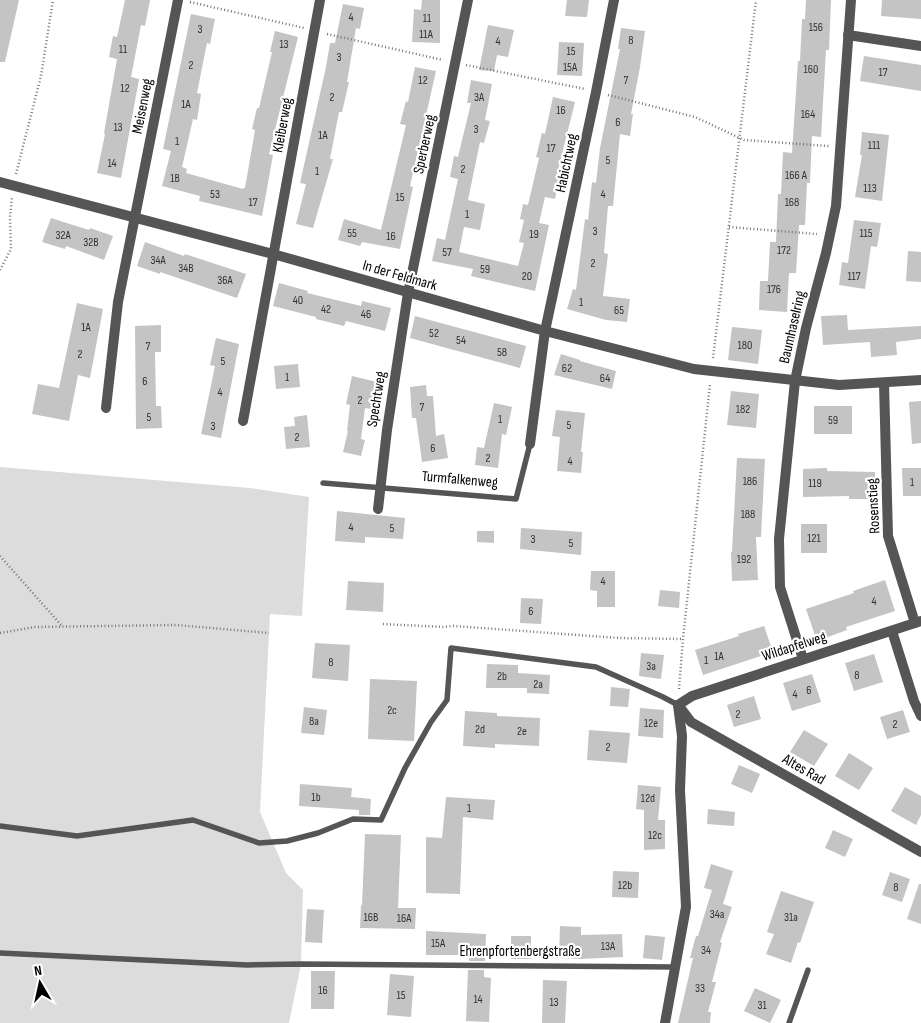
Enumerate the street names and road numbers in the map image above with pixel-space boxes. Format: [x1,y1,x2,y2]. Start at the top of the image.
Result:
street label: Meisenweg [128,77,157,135]
street label: Kleiberweg [268,96,297,154]
street label: Sperberweg [409,113,440,175]
street label: Habichtweg [551,132,582,194]
street label: In der Feldmark [360,256,440,295]
street label: Baumhaselring [775,289,810,365]
street label: Spechtweg [363,370,390,428]
street label: Turmfalkenweg [421,467,499,492]
street label: Rosenstieg [863,478,884,534]
street label: Wildapfelweg [759,627,829,666]
street label: Altes Rad [778,749,829,789]
street label: Ehrenpfortenbergstraße [459,942,581,961]

